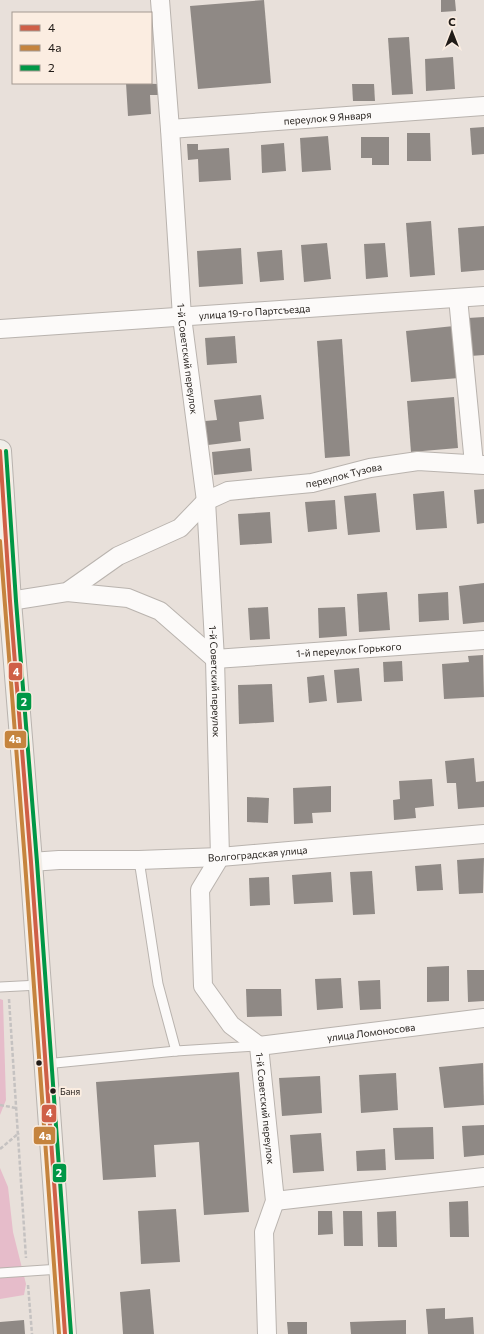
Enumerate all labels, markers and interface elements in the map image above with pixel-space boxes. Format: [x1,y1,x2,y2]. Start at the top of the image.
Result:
legend [12,12,152,84]
north arrow [432,12,472,52]
text: С [448,15,456,28]
text: 4 [48,20,55,34]
text: 4а [48,40,61,54]
text: 2 [48,60,55,74]
street label: переулок 9 Января [283,108,372,127]
street label: улица 19-го Партсъезда [198,302,310,321]
street label: 1-й Советский переулок [175,303,201,416]
street label: переулок Тузова [305,460,383,490]
street label: 1-й Советский переулок [207,625,223,738]
street label: 1-й переулок Горького [296,640,402,659]
line badge: 4 [8,662,23,681]
text: 4 [13,665,20,678]
line badge: 2 [16,692,32,711]
text: 2 [21,695,27,708]
line badge: 4а [4,730,27,749]
text: 4а [9,732,21,745]
street label: Волгоградская улица [208,843,308,863]
street label: улица Ломоносова [326,1021,416,1043]
street label: 1-й Советский переулок [254,1052,277,1165]
unlabelled marker [34,1058,44,1068]
marker: Баня [48,1086,58,1096]
place label: Баня [60,1086,80,1097]
line badge: 4 [41,1104,57,1123]
text: 4 [46,1106,53,1119]
line badge: 4а [33,1126,56,1145]
text: 4а [39,1129,51,1142]
line badge: 2 [52,1163,67,1183]
text: 2 [56,1166,62,1179]

